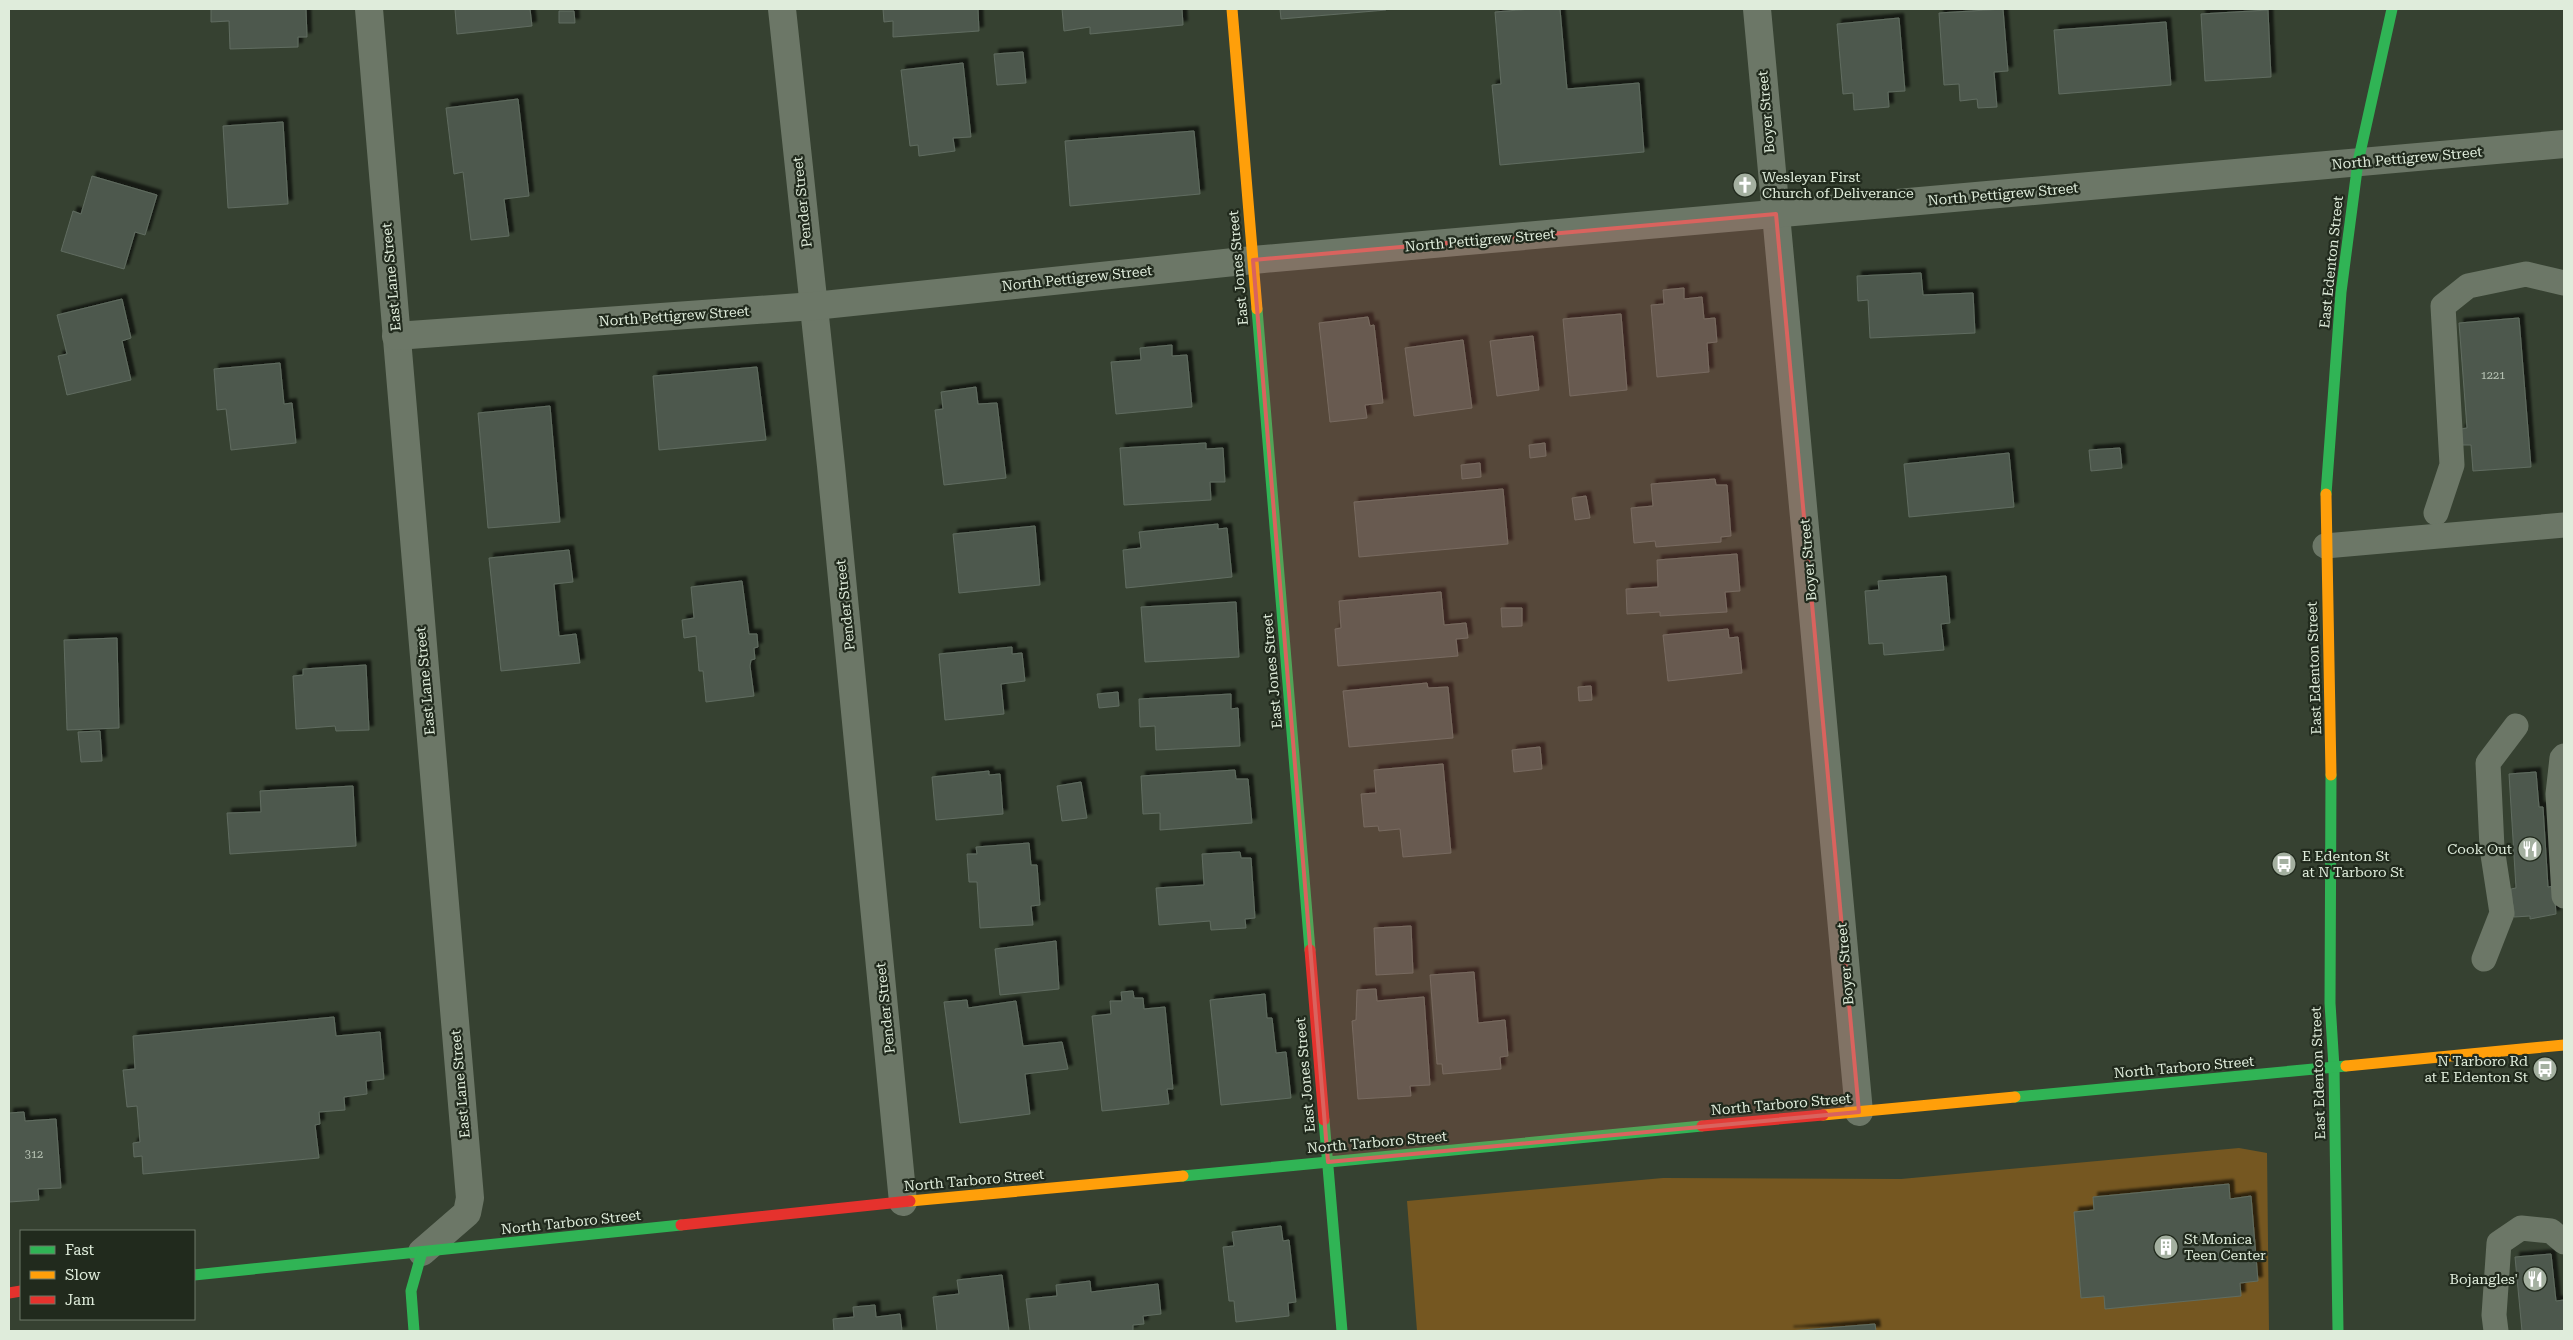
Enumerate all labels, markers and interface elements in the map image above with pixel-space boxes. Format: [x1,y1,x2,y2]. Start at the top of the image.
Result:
street label: Boyer Street [1754,70,1778,154]
street label: North Pettigrew Street [2331,143,2483,173]
street label: Pender Street [789,156,815,248]
place label: Wesleyan First Church of Deliverance [1762,169,1914,201]
church icon: Wesleyan First Church of Deliverance [1732,172,1758,198]
street label: North Pettigrew Street [1927,179,2079,209]
street label: East Edenton Street [2316,195,2346,329]
street label: East Jones Street [1225,210,1251,326]
street label: East Lane Street [378,222,404,332]
street label: North Pettigrew Street [1404,225,1556,255]
street label: North Pettigrew Street [1001,262,1153,294]
street label: North Pettigrew Street [598,303,750,329]
house number: 1221 [2481,369,2505,382]
street label: Boyer Street [1796,518,1820,602]
street label: Pender Street [832,559,858,651]
street label: East Edenton Street [2304,601,2324,735]
street label: East Jones Street [1259,613,1285,729]
street label: East Lane Street [412,626,438,736]
restaurant icon: Cook Out [2517,836,2543,862]
place label: Cook Out [2447,841,2512,857]
place label: E Edenton St at N Tarboro St [2302,848,2404,880]
bus stop icon: E Edenton St at N Tarboro St [2271,851,2297,877]
street label: Boyer Street [1833,922,1857,1006]
street label: Pender Street [872,962,898,1054]
street label: East Edenton Street [2308,1006,2328,1140]
street label: East Jones Street [1292,1017,1318,1133]
street label: East Lane Street [447,1029,473,1139]
street label: North Tarboro Street [2113,1053,2255,1081]
place label: N Tarboro Rd at E Edenton St [2424,1053,2528,1085]
bus stop icon: N Tarboro Rd at E Edenton St [2532,1056,2558,1082]
street label: North Tarboro Street [1710,1090,1852,1118]
street label: North Tarboro Street [1306,1128,1448,1156]
house number: 312 [25,1148,43,1161]
street label: North Tarboro Street [903,1166,1045,1194]
street label: North Tarboro Street [500,1207,642,1237]
legend [20,1230,195,1320]
place label: St Monica Teen Center [2184,1231,2266,1263]
building icon: St Monica Teen Center [2153,1234,2179,1260]
text: Fast [65,1241,95,1259]
text: Slow [65,1266,101,1284]
restaurant icon: Bojangles' [2522,1266,2548,1292]
place label: Bojangles' [2450,1271,2518,1287]
text: Jam [65,1291,95,1309]

